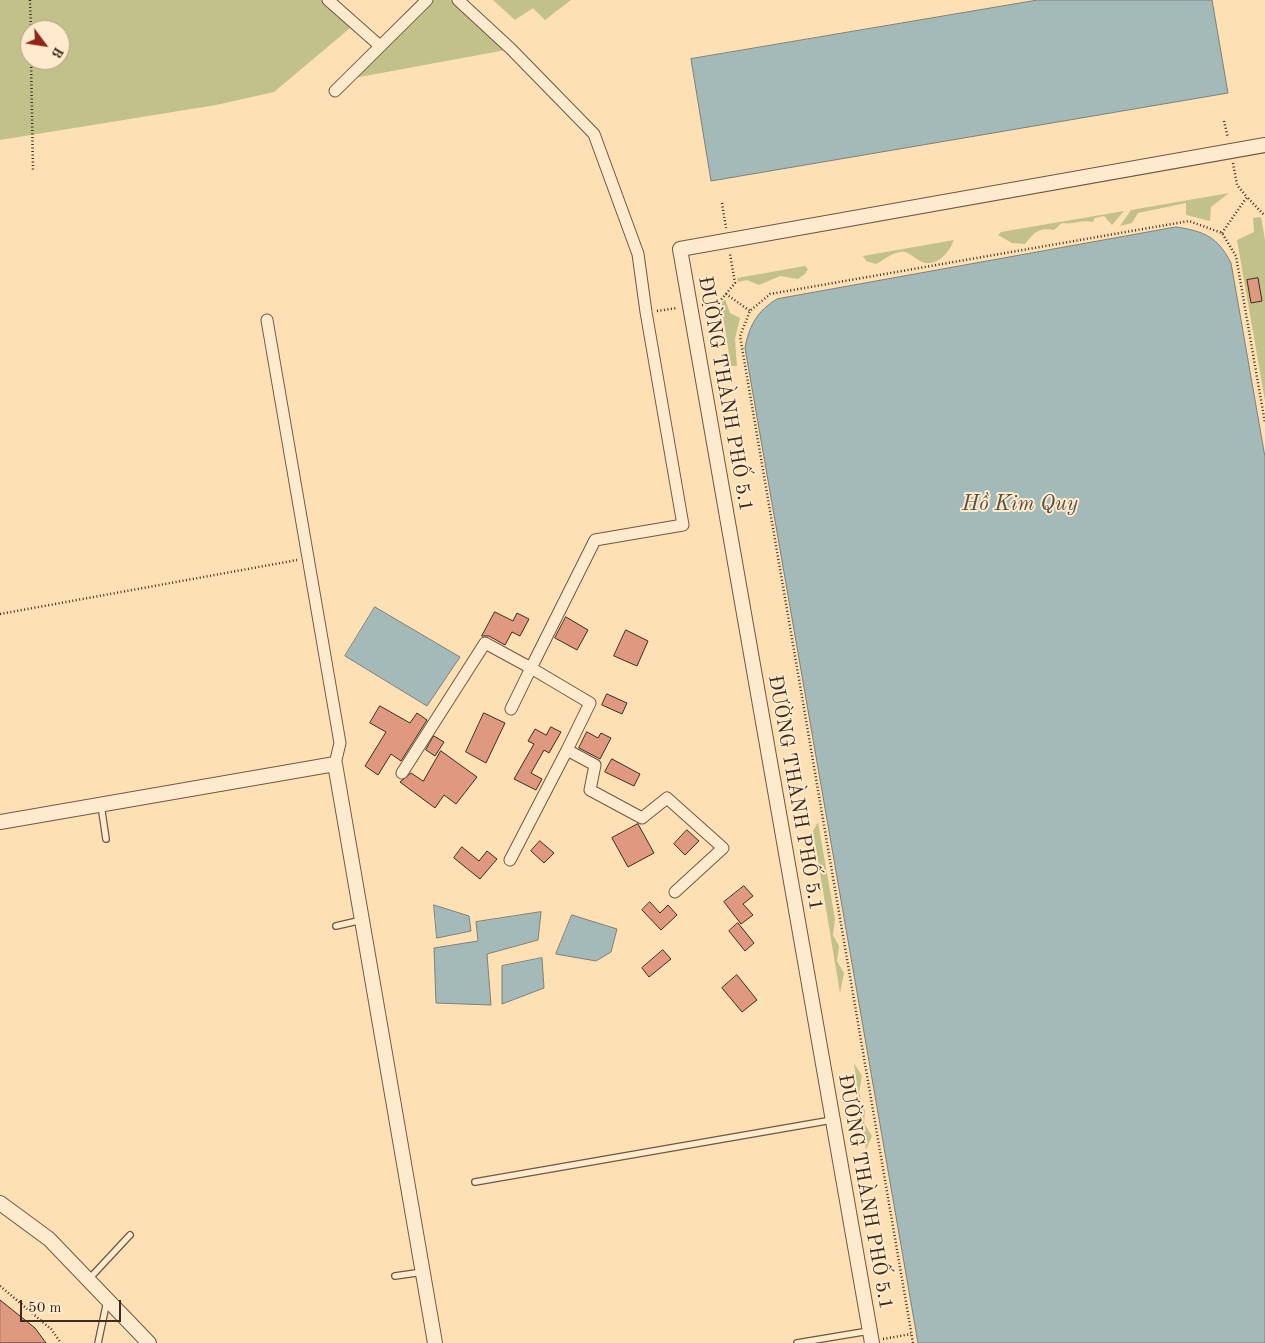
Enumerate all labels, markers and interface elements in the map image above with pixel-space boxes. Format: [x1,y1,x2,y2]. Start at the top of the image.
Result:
north arrow [20,20,70,70]
text: B [48,44,66,60]
street label: ĐƯỜNG THÀNH PHỐ 5.1 [692,274,758,514]
water label: Hồ Kim Quy [962,491,1078,517]
street label: ĐƯỜNG THÀNH PHỐ 5.1 [762,673,828,913]
street label: ĐƯỜNG THÀNH PHỐ 5.1 [832,1072,898,1312]
scale bar [22,1290,124,1322]
text: 50 m [28,1301,62,1316]

